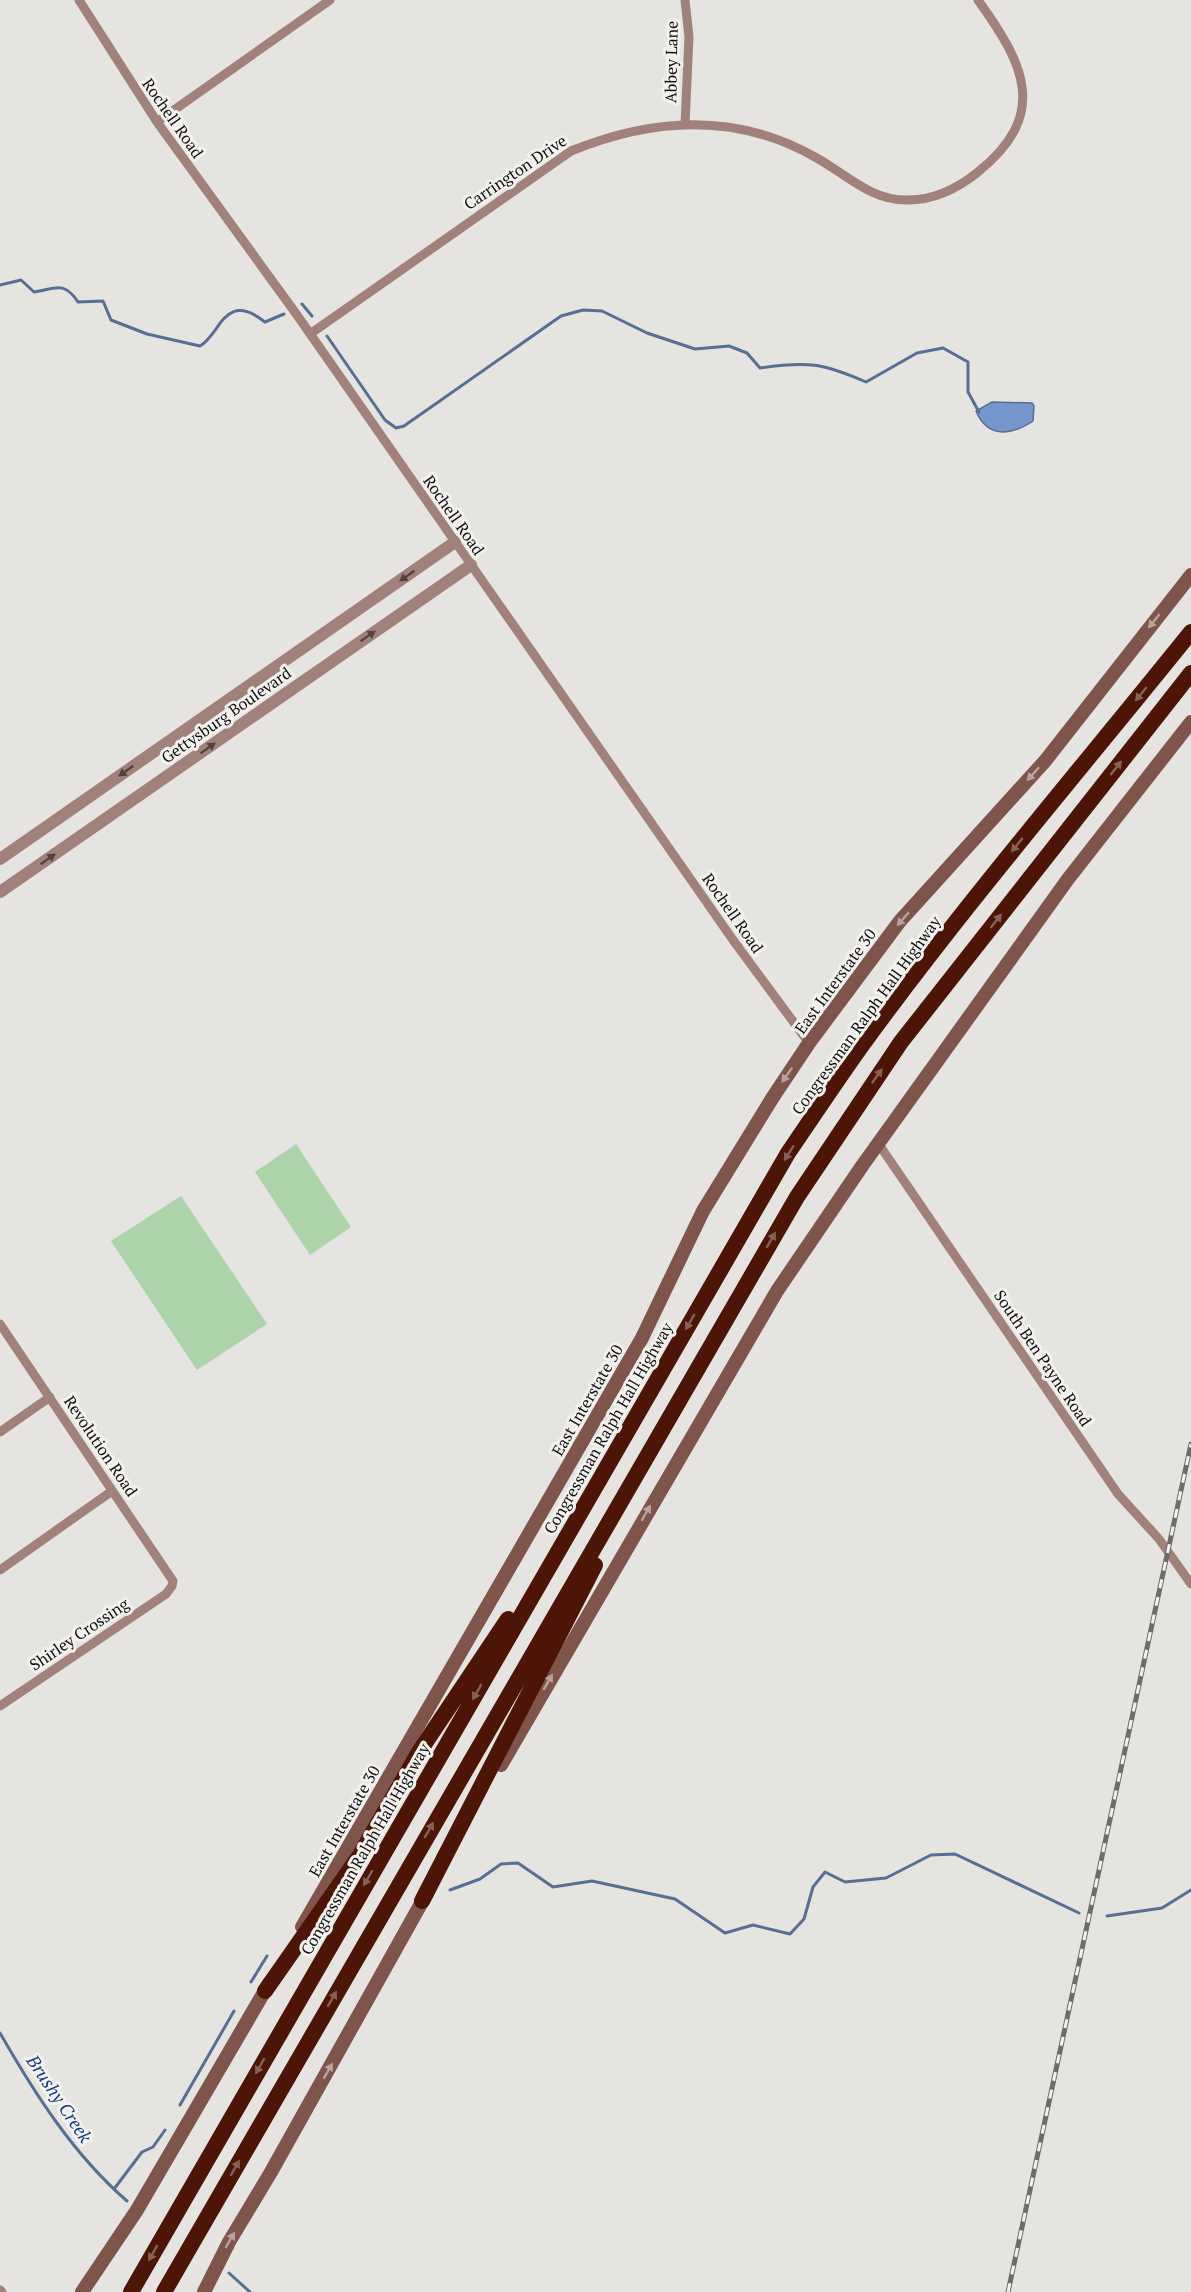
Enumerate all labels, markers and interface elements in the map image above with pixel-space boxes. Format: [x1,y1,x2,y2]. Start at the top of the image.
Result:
street label: Abbey Lane [659,21,683,103]
street label: Rochell Road [137,74,209,162]
street label: Carrington Drive [459,129,571,215]
street label: Rochell Road [418,471,490,559]
one-way arrow [399,570,415,582]
one-way arrow [1148,613,1161,629]
one-way arrow [360,630,376,642]
street label: Gettysburg Boulevard [157,662,295,768]
one-way arrow [1135,686,1148,701]
one-way arrow [200,742,216,754]
one-way arrow [1110,760,1123,776]
one-way arrow [118,765,134,776]
one-way arrow [1027,766,1040,781]
one-way arrow [1011,837,1024,853]
one-way arrow [40,854,56,865]
street label: Rochell Road [697,869,769,957]
street label: Congressman Ralph Hall Highway [786,910,946,1119]
one-way arrow [896,911,910,926]
one-way arrow [989,913,1002,929]
street label: East Interstate 30 [789,924,881,1038]
one-way arrow [781,1067,793,1083]
one-way arrow [871,1068,882,1084]
one-way arrow [784,1145,795,1161]
one-way arrow [766,1232,777,1248]
street label: South Ben Payne Road [989,1286,1097,1431]
one-way arrow [685,1314,696,1330]
street label: Congressman Ralph Hall Highway [538,1317,678,1538]
street label: East Interstate 30 [546,1340,628,1460]
street label: Revolution Road [59,1391,143,1501]
one-way arrow [641,1505,651,1522]
street label: Shirley Crossing [25,1592,133,1675]
one-way arrow [543,1673,553,1690]
one-way arrow [472,1684,482,1701]
street label: Congressman Ralph Hall Highway [295,1738,435,1959]
street label: East Interstate 30 [303,1761,385,1881]
one-way arrow [424,1821,434,1838]
one-way arrow [363,1870,373,1887]
one-way arrow [327,1990,337,2007]
water label: Brushy Creek [21,2049,98,2147]
one-way arrow [255,2058,266,2074]
one-way arrow [322,2063,333,2079]
one-way arrow [230,2159,240,2176]
one-way arrow [225,2232,236,2248]
one-way arrow [148,2245,158,2262]

